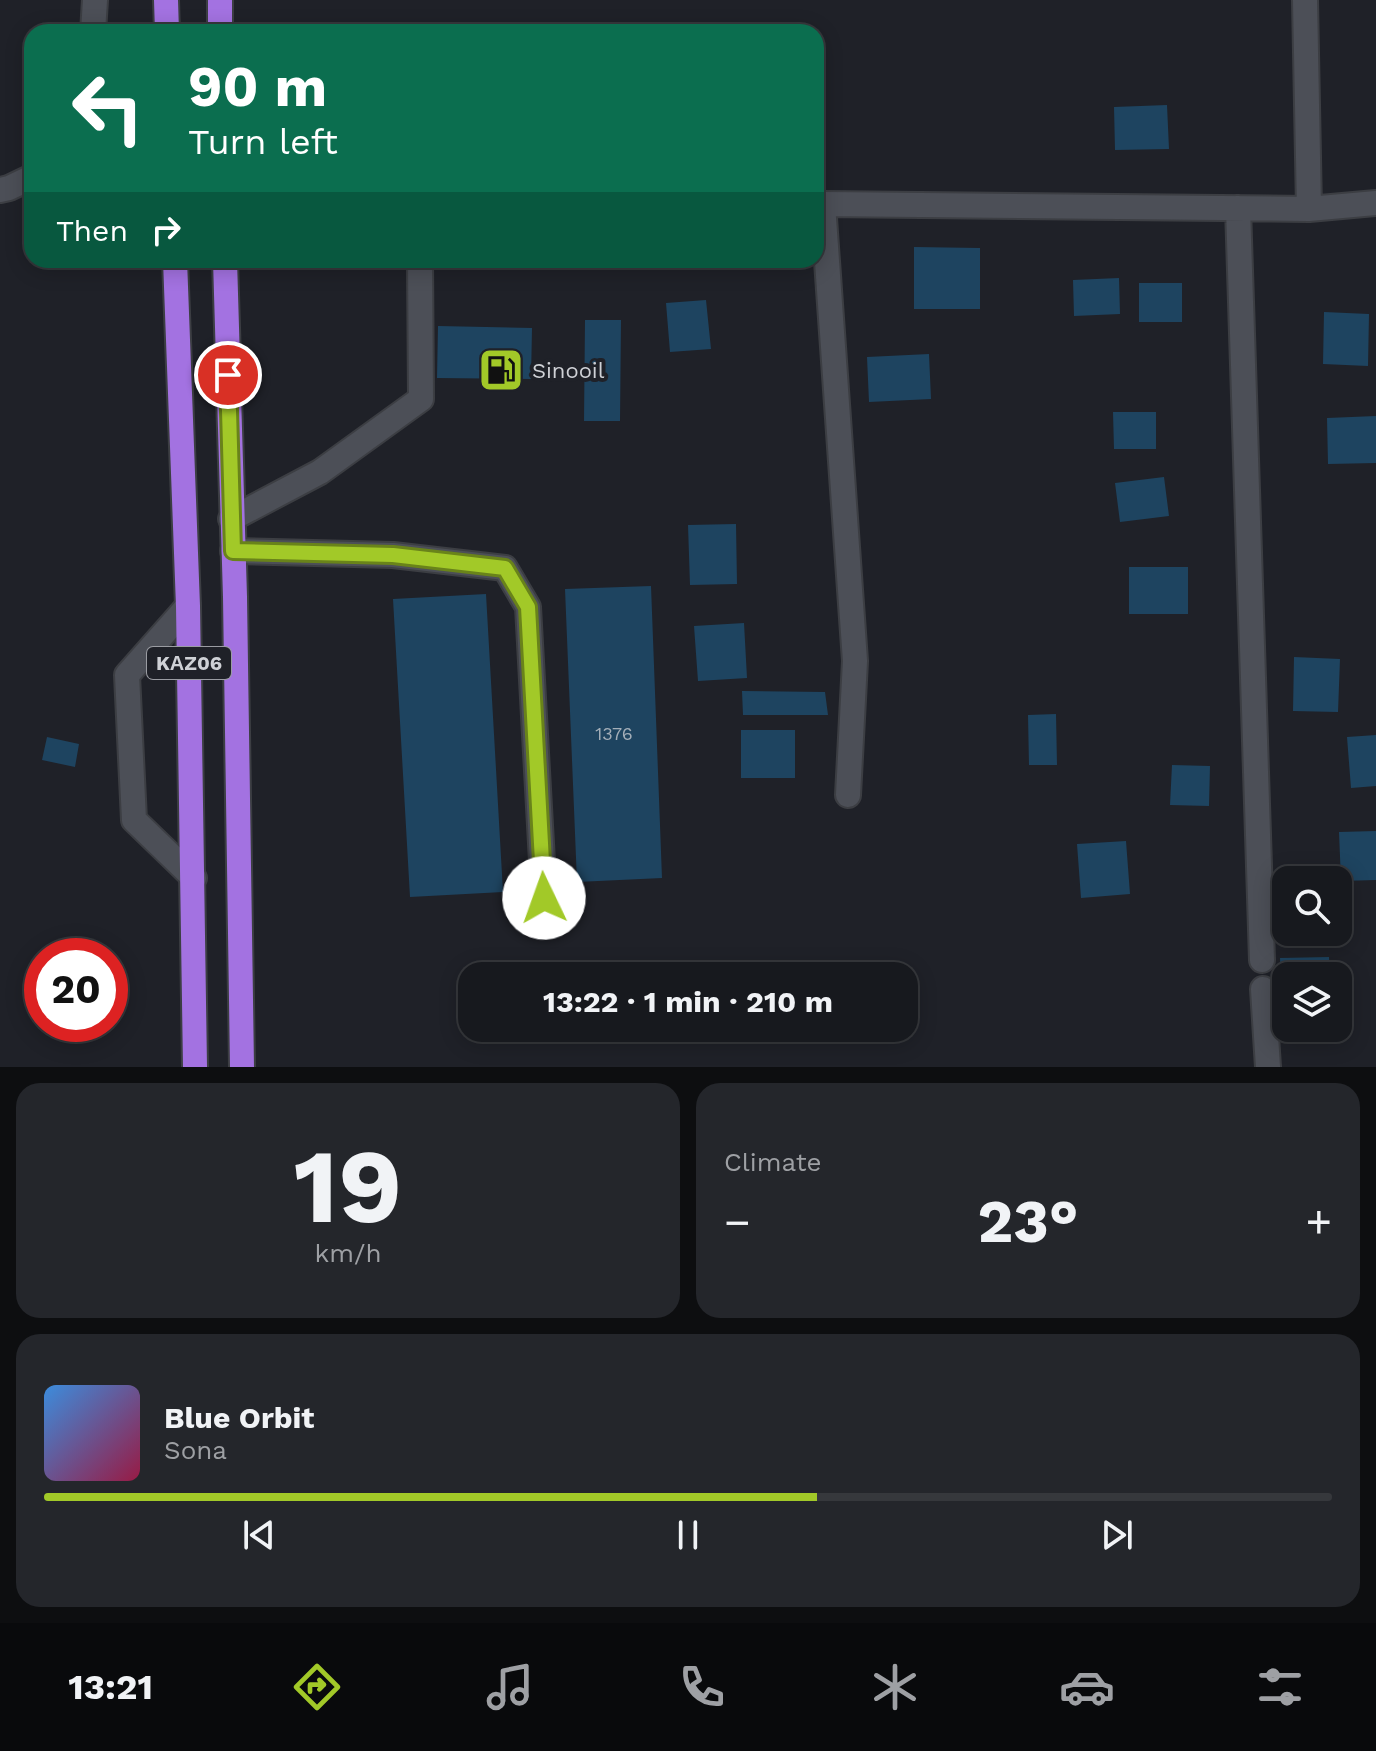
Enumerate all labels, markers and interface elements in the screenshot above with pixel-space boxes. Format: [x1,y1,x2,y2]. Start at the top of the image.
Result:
text: 90 m [188,54,327,120]
icon: left [56,56,160,160]
text: Turn left [188,121,338,163]
icon: right [144,208,188,252]
text: Then [56,213,128,248]
pin [194,341,262,409]
fuel station icon: Sinooil [477,346,525,394]
icon: arrive [206,353,250,397]
place label: Sinooil [532,358,605,383]
road number: KАZ06 [147,647,231,679]
house number: 1376 [595,723,633,744]
position arrow [502,856,586,940]
map controls [1272,866,1352,1042]
button: search [1272,866,1352,946]
speed limit sign: 20 [24,938,128,1042]
button: layers [1272,962,1352,1042]
text: 13:22 · 1 min · 210 m [543,984,833,1019]
text: 19 [294,1125,402,1247]
text: Climate [724,1147,822,1177]
text: 23° [977,1186,1079,1257]
text: − [724,1196,751,1248]
text: + [1305,1196,1332,1248]
text: km/h [315,1238,381,1268]
text: Blue Orbit [164,1400,314,1435]
text: Sona [164,1435,227,1465]
icon: previous [237,1513,281,1557]
icon: pause [666,1513,710,1557]
icon: next [1095,1513,1139,1557]
icon: directions [289,1659,345,1715]
icon: music [482,1659,538,1715]
icon: phone [674,1659,730,1715]
icon: climate [867,1659,923,1715]
icon: car [1059,1659,1115,1715]
icon: filters [1252,1659,1308,1715]
text: 13:21 [68,1666,153,1708]

